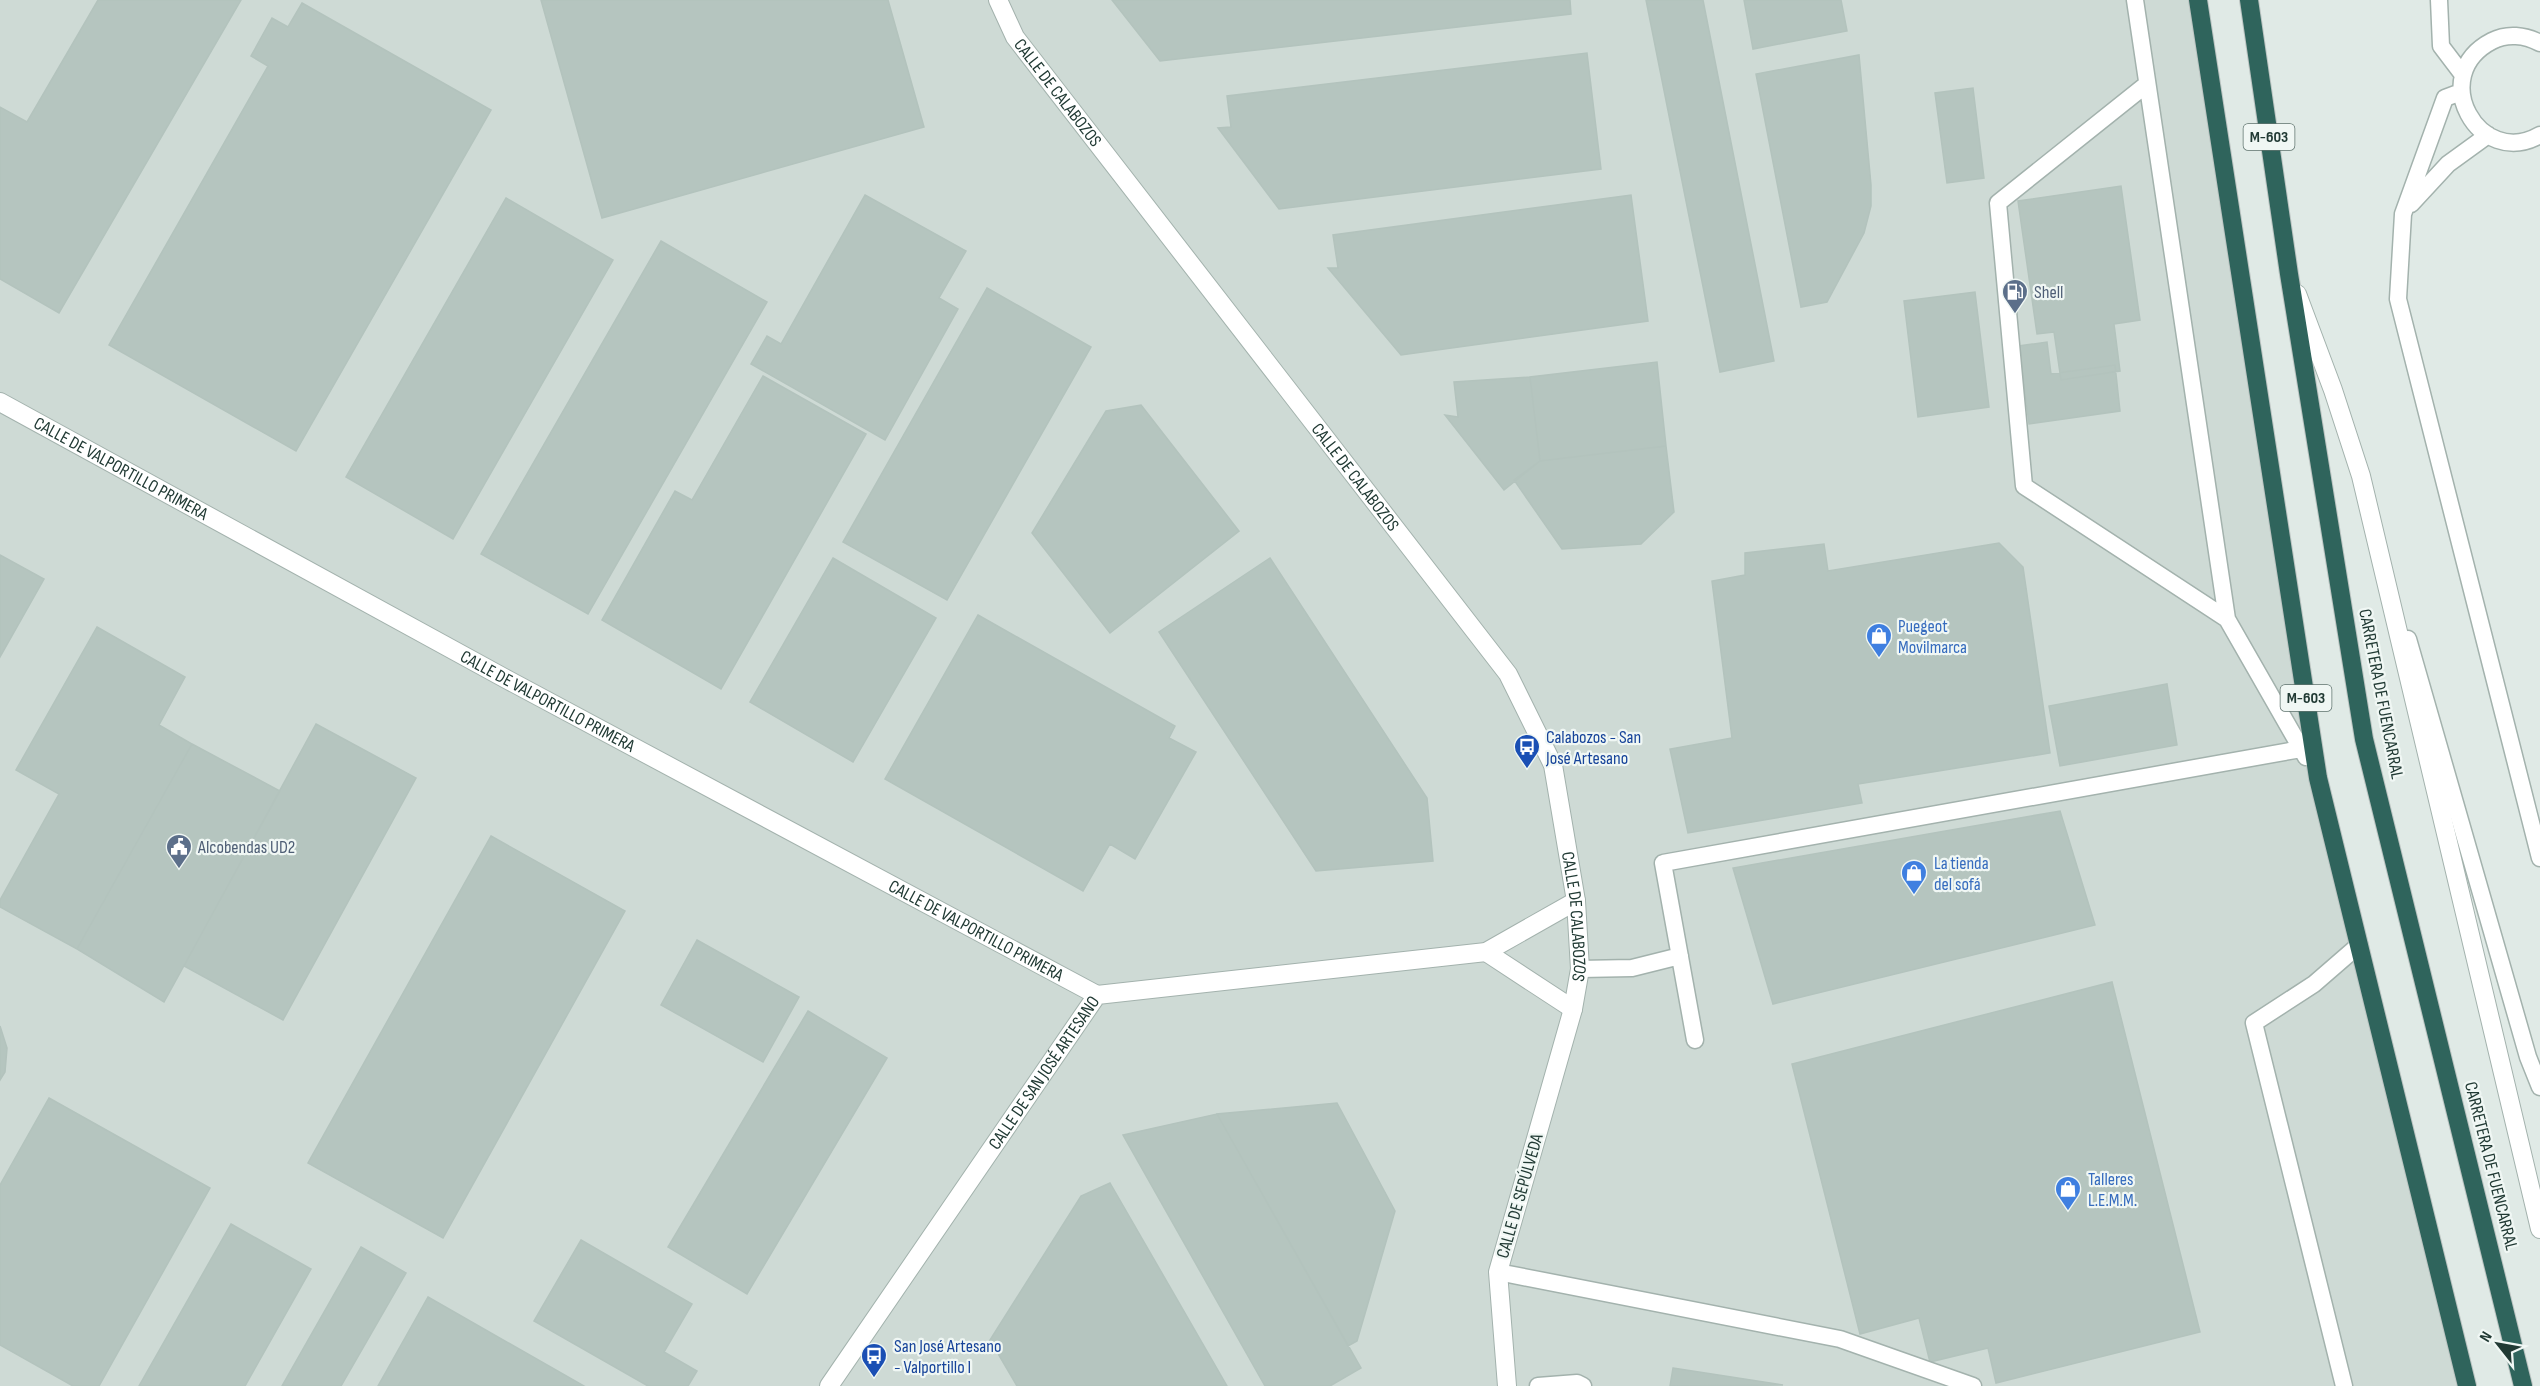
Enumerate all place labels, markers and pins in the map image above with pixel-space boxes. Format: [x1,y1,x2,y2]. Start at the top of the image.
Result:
fuel station icon: Shell [2000,277,2030,315]
place label: Shell [2034,282,2063,303]
place label: Puegeot Movilmarca [1898,616,1967,658]
shop icon: Puegeot Movilmarca [1864,621,1894,659]
place label: Calabozos - San José Artesano [1545,727,1641,769]
bus stop icon: Calabozos - San José Artesano [1512,732,1542,770]
public building icon: Alcobendas UD2 [164,832,194,870]
place label: Alcobendas UD2 [197,837,295,858]
place label: La tienda del sofá [1934,853,1989,895]
shop icon: La tienda del sofá [1899,858,1929,896]
place label: Talleres L.E.M.M. [2088,1169,2137,1211]
shop icon: Talleres L.E.M.M. [2053,1174,2083,1212]
place label: San José Artesano - Valportillo I [894,1336,1001,1378]
bus stop icon: San José Artesano - Valportillo I [859,1341,889,1379]

